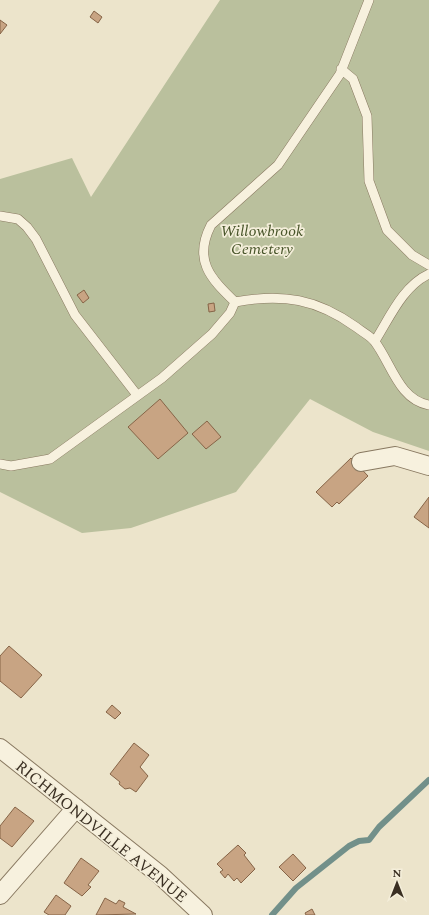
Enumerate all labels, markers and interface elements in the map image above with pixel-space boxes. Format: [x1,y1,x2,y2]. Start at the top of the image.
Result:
park label: Willowbrook Cemetery [220,219,304,261]
street label: RICHMONDVILLE AVENUE [10,755,193,909]
north arrow [377,863,417,903]
text: N [393,865,402,882]

